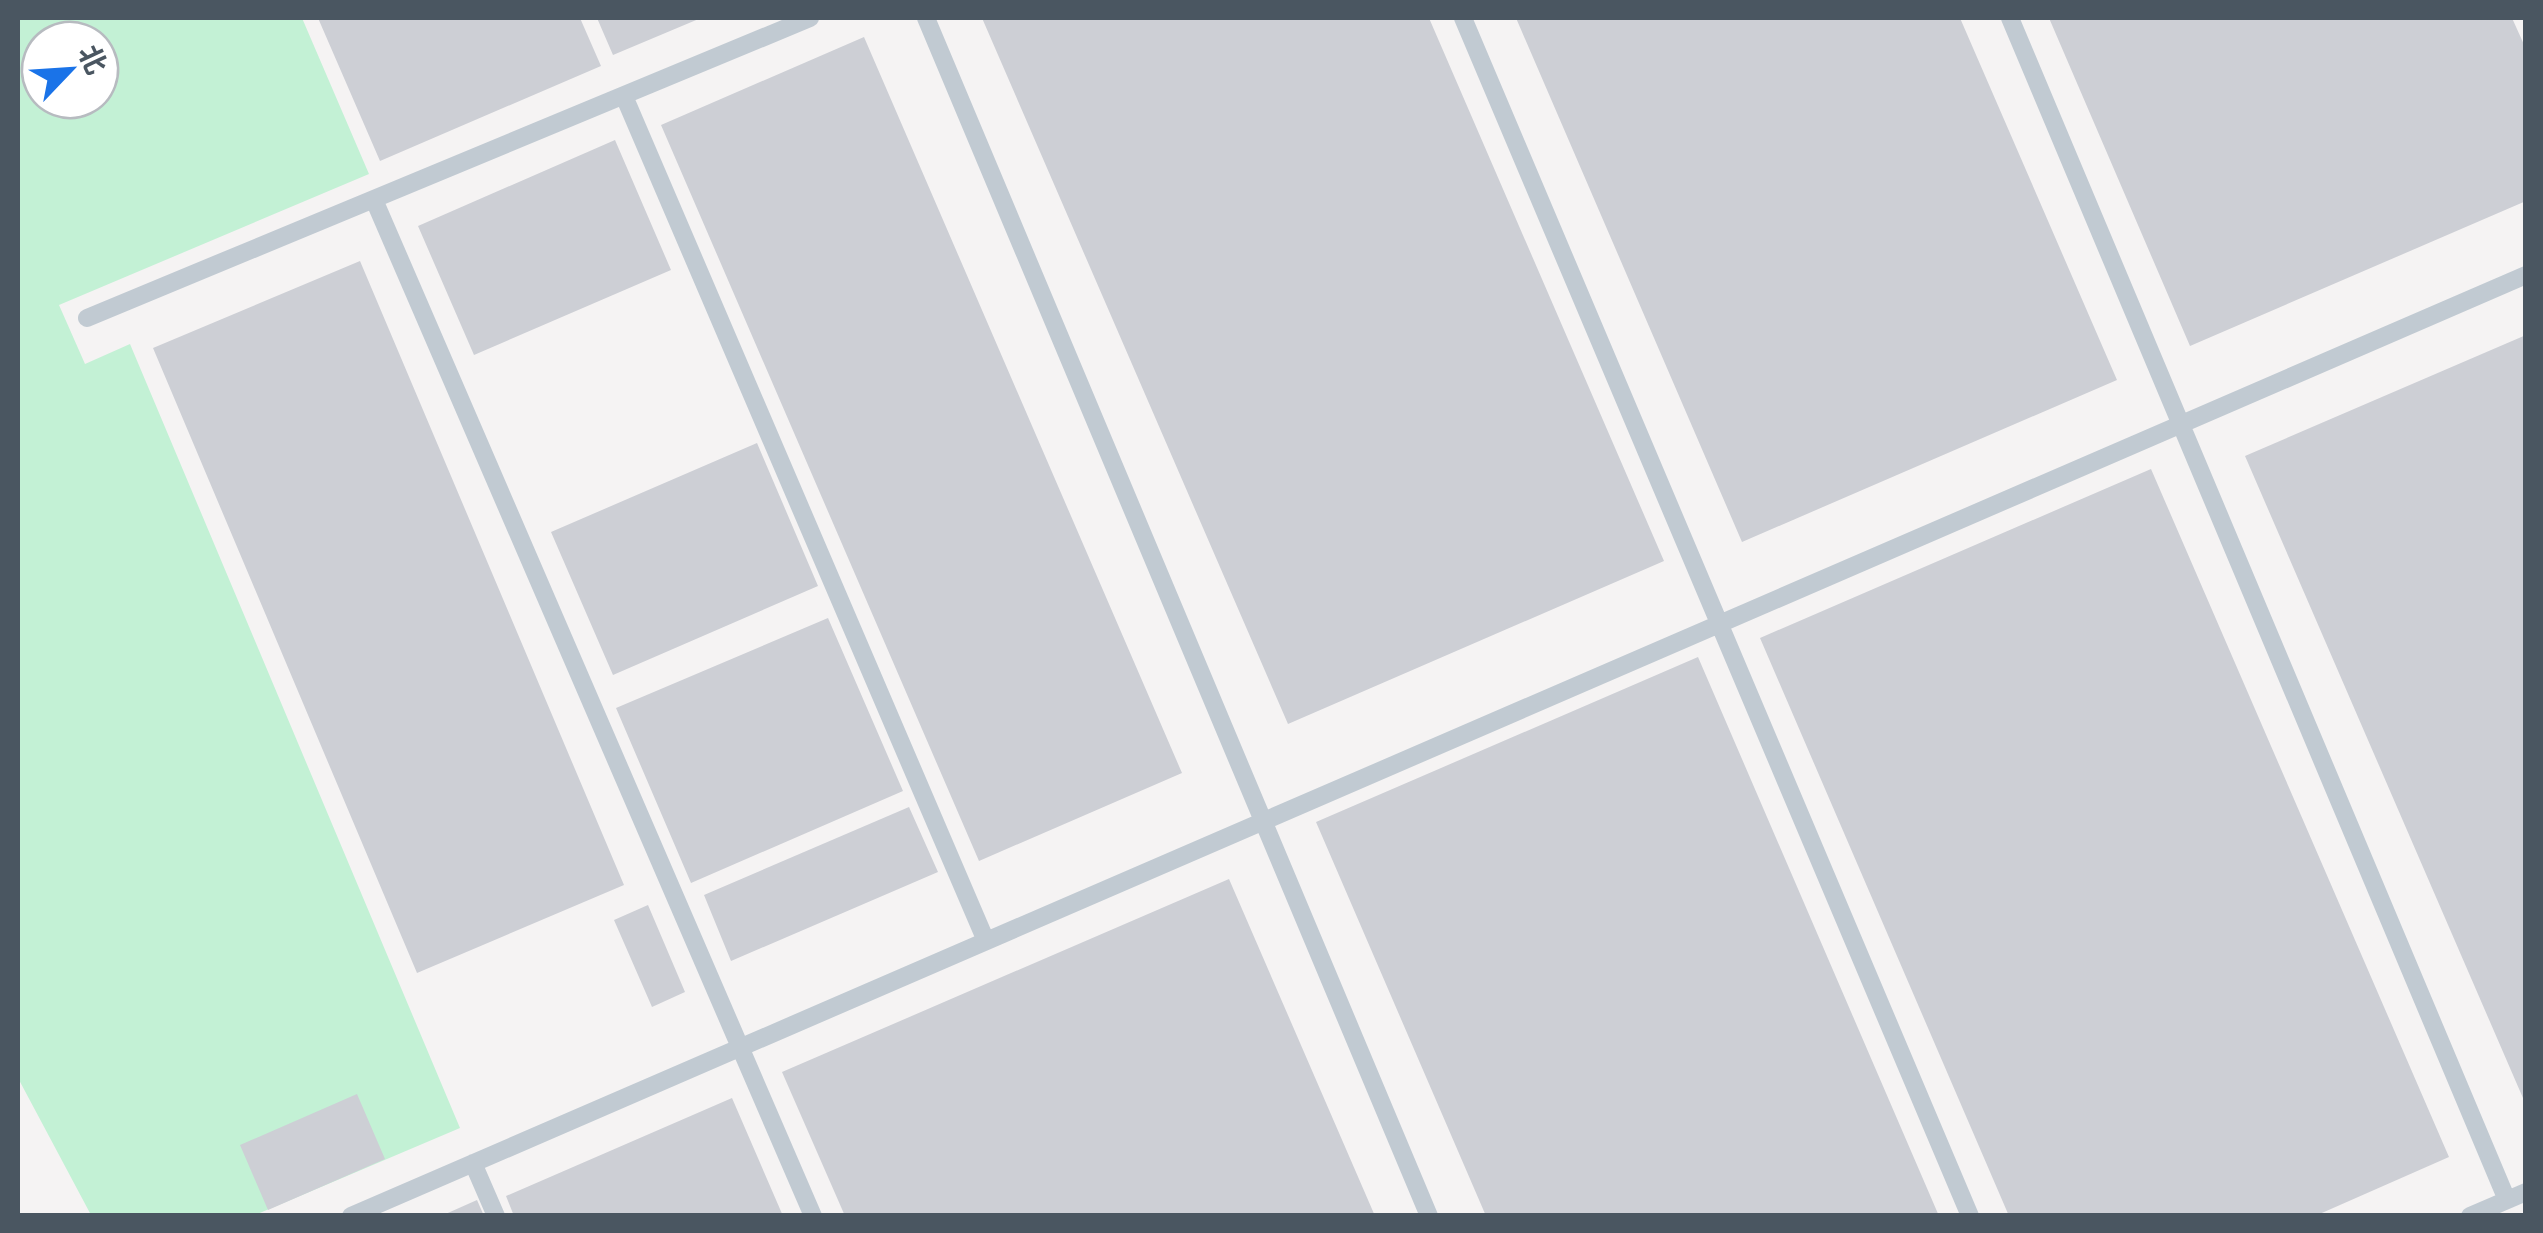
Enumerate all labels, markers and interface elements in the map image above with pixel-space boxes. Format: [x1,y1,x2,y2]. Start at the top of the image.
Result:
north arrow [20,20,120,120]
text: 北 [72,40,114,79]

